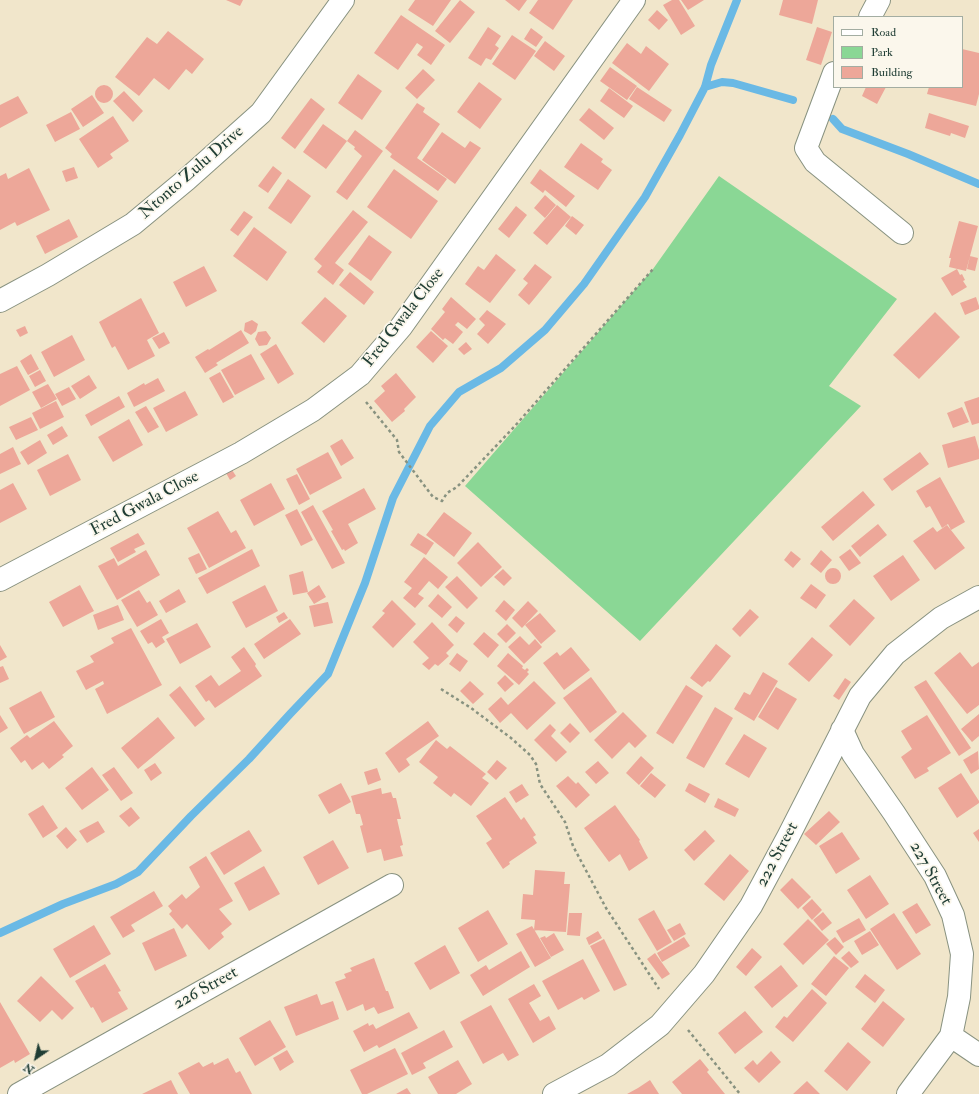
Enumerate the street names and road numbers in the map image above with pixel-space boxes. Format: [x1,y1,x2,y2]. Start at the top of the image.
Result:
street label: Ntonto Zulu Drive [136,122,248,224]
street label: Fred Gwala Close [359,264,449,372]
street label: Fred Gwala Close [87,467,203,541]
street label: 222 Street [752,819,804,891]
street label: 227 Street [904,839,956,909]
street label: 226 Street [170,963,242,1015]

